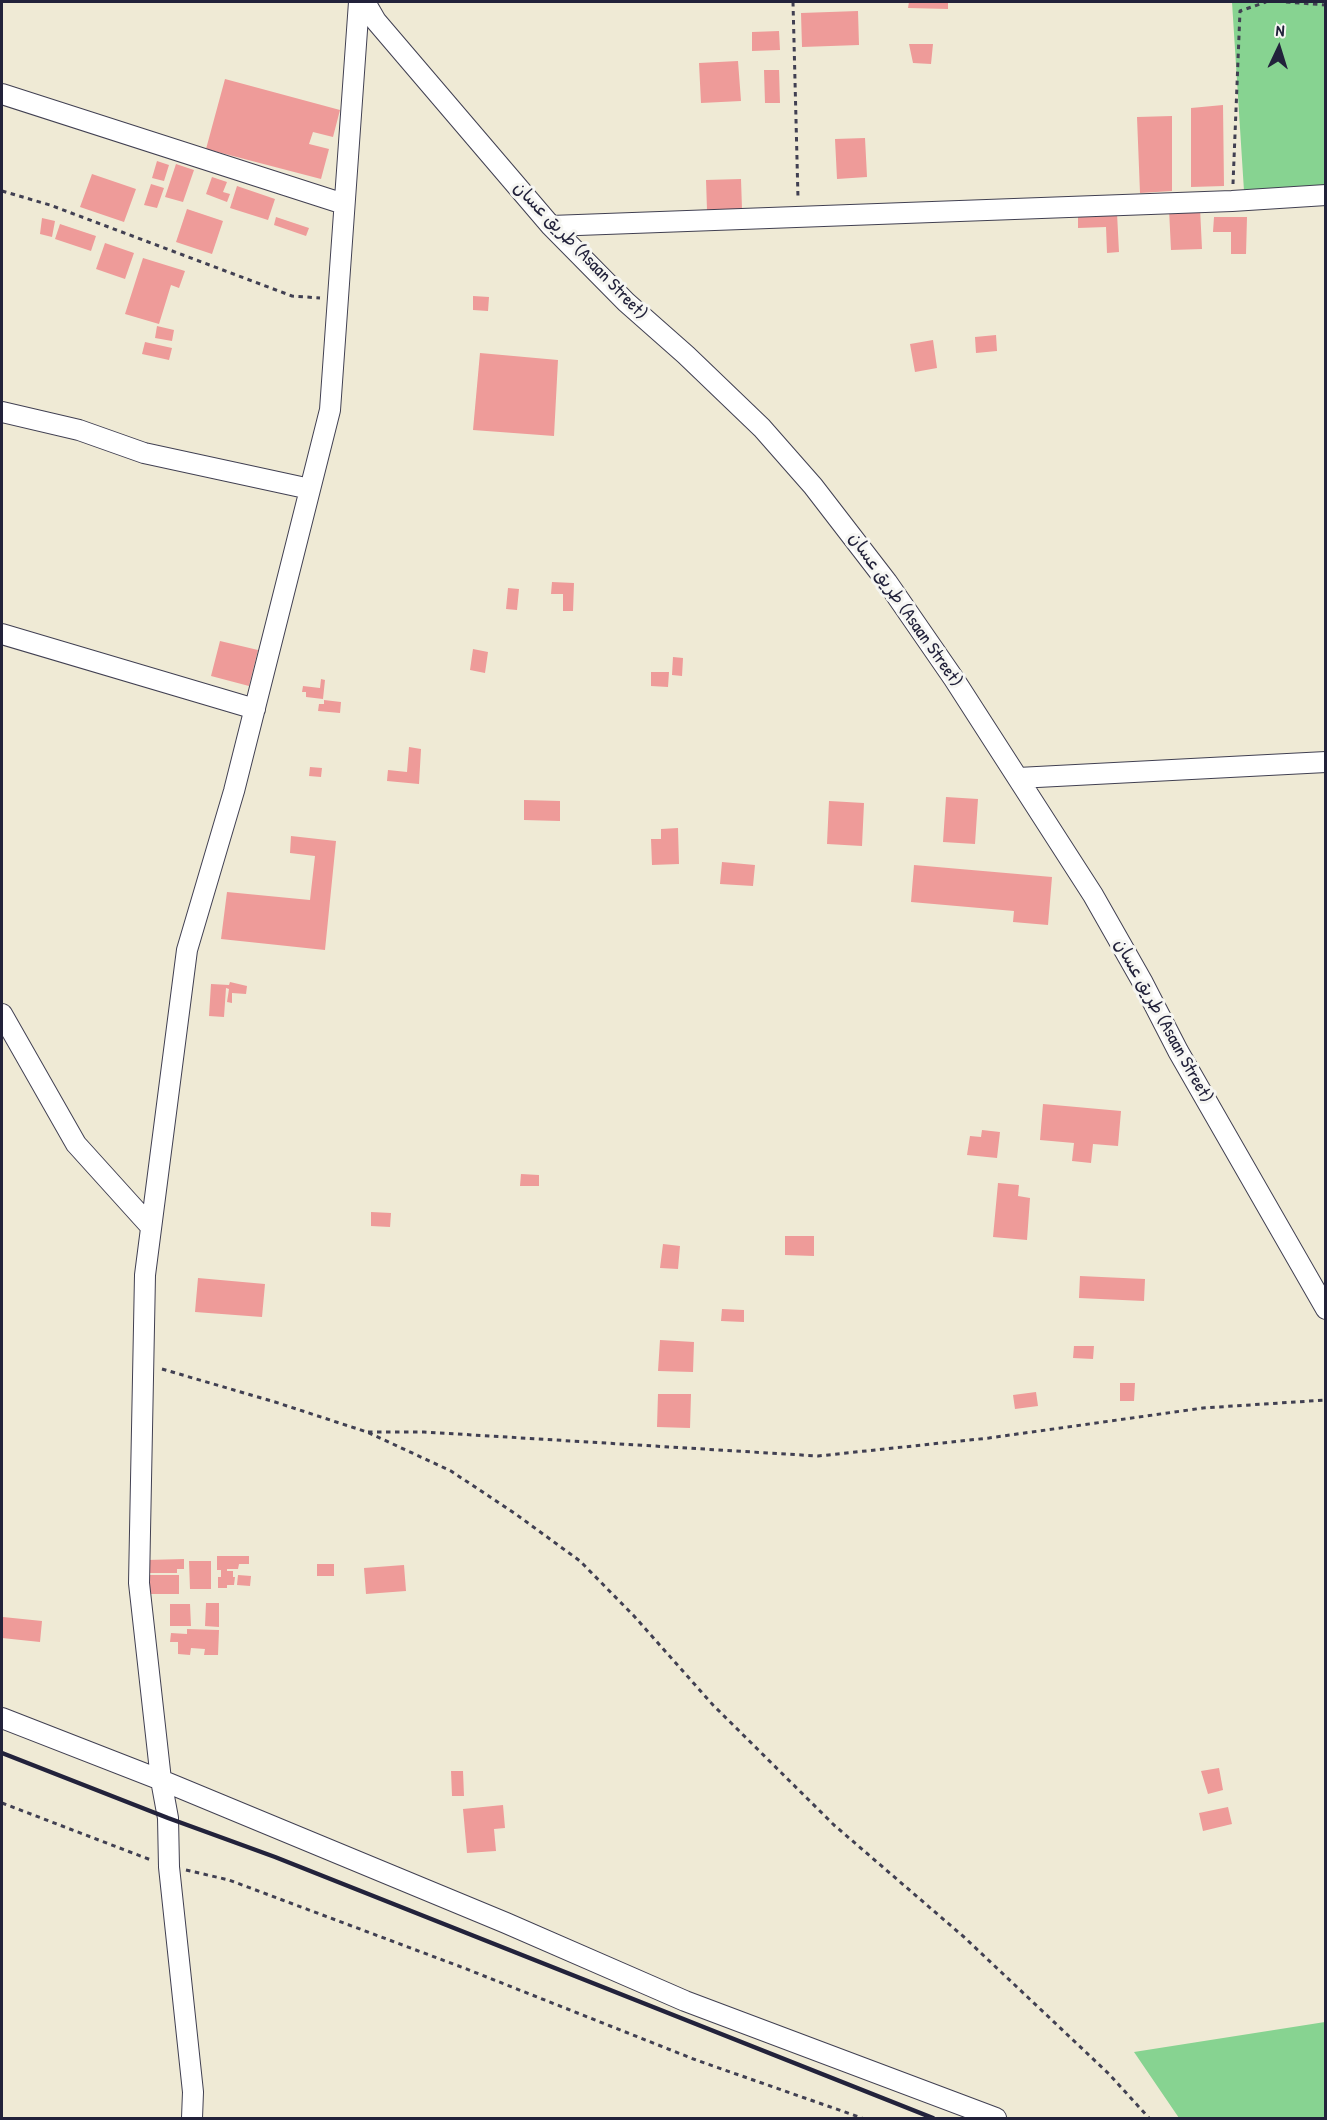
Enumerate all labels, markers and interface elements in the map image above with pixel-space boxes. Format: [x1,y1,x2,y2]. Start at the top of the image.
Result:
north arrow [1249,18,1309,78]
text: N [1275,19,1285,41]
street label: طريق عسان (Asaan Street) [508,177,652,325]
street label: طريق عسان (Asaan Street) [843,529,967,691]
street label: طريق عسان (Asaan Street) [1109,935,1217,1107]

